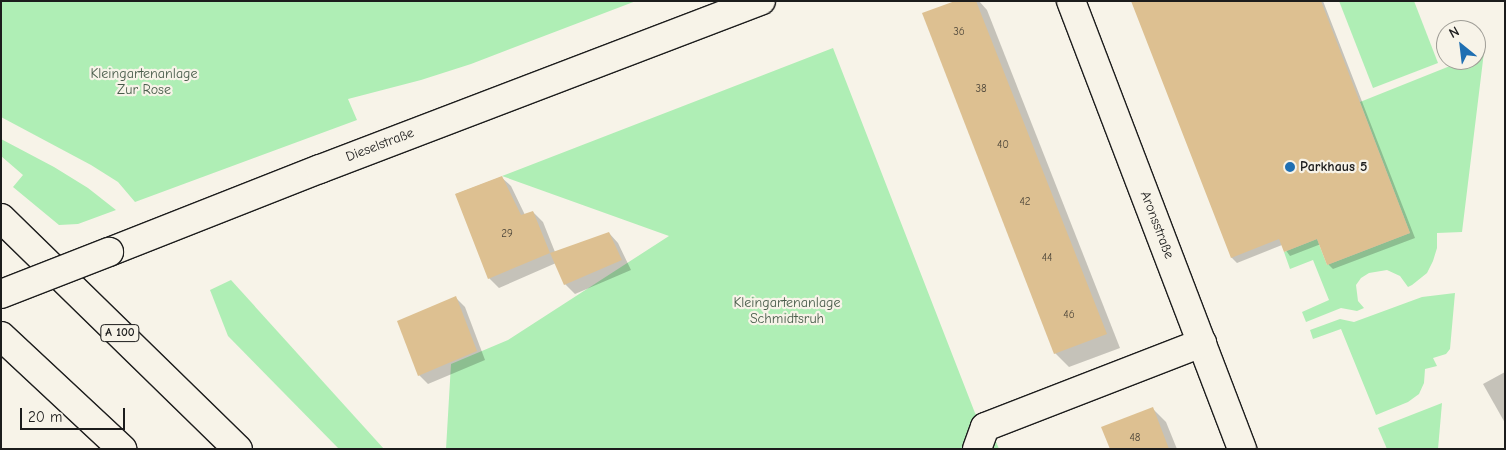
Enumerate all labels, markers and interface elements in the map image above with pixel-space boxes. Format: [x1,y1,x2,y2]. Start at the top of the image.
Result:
north arrow [1436,20,1486,70]
text: N [1446,23,1462,42]
house number: 36 [953,25,965,39]
park label: Kleingartenanlage Zur Rose [90,66,198,98]
house number: 38 [975,82,987,96]
street label: Dieselstraße [344,124,416,166]
house number: 40 [997,138,1009,152]
place label: Parkhaus 5 [1300,159,1367,175]
marker: Parkhaus 5 [1284,161,1296,173]
street label: Aronsstraße [1136,189,1178,261]
house number: 42 [1019,195,1031,209]
house number: 29 [501,227,513,241]
house number: 44 [1042,251,1052,265]
park label: Kleingartenanlage Schmidtsruh [733,295,841,328]
house number: 46 [1063,308,1075,322]
road number: A 100 [100,323,140,342]
scale bar [22,398,128,430]
text: 20 m [28,408,62,426]
house number: 48 [1130,431,1140,445]

